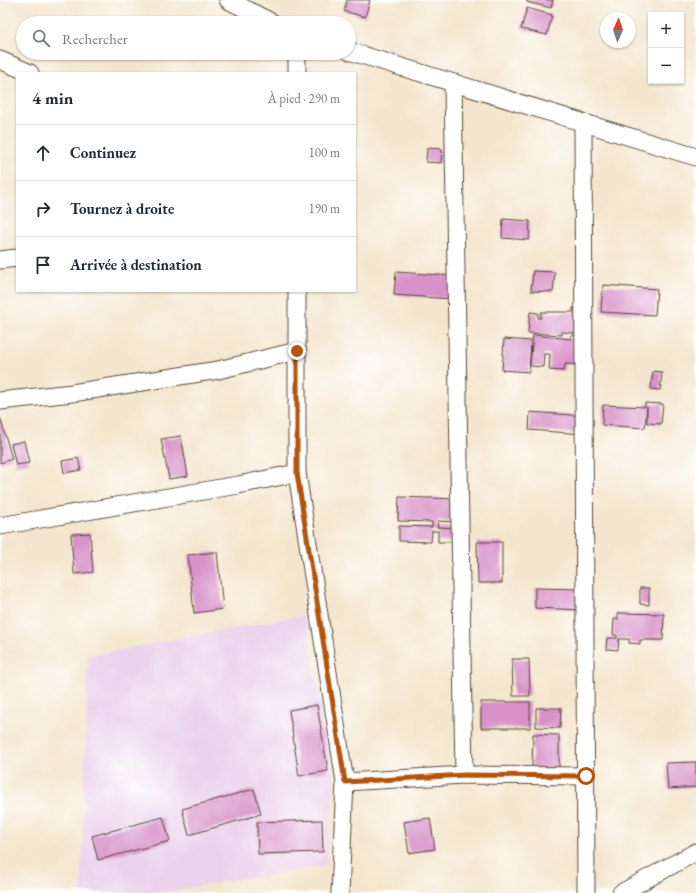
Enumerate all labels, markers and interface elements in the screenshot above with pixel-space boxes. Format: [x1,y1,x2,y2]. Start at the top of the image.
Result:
north arrow [600,12,636,48]
map controls [648,12,684,84]
button: + [648,12,684,48]
search box [16,16,356,60]
icon: search [30,27,52,49]
text: Rechercher [62,29,128,48]
button: − [648,48,684,84]
text: 4 min [32,87,73,109]
text: À pied · 290 m [268,90,340,107]
icon: ahead [32,142,54,164]
text: Continuez [70,143,136,162]
text: 100 m [309,144,340,161]
icon: right [32,198,54,220]
text: Tournez à droite [70,199,174,218]
text: 190 m [309,200,340,217]
icon: arrive [32,254,54,276]
text: Arrivée à destination [70,255,202,274]
route end [288,342,306,360]
route start [577,767,595,785]

